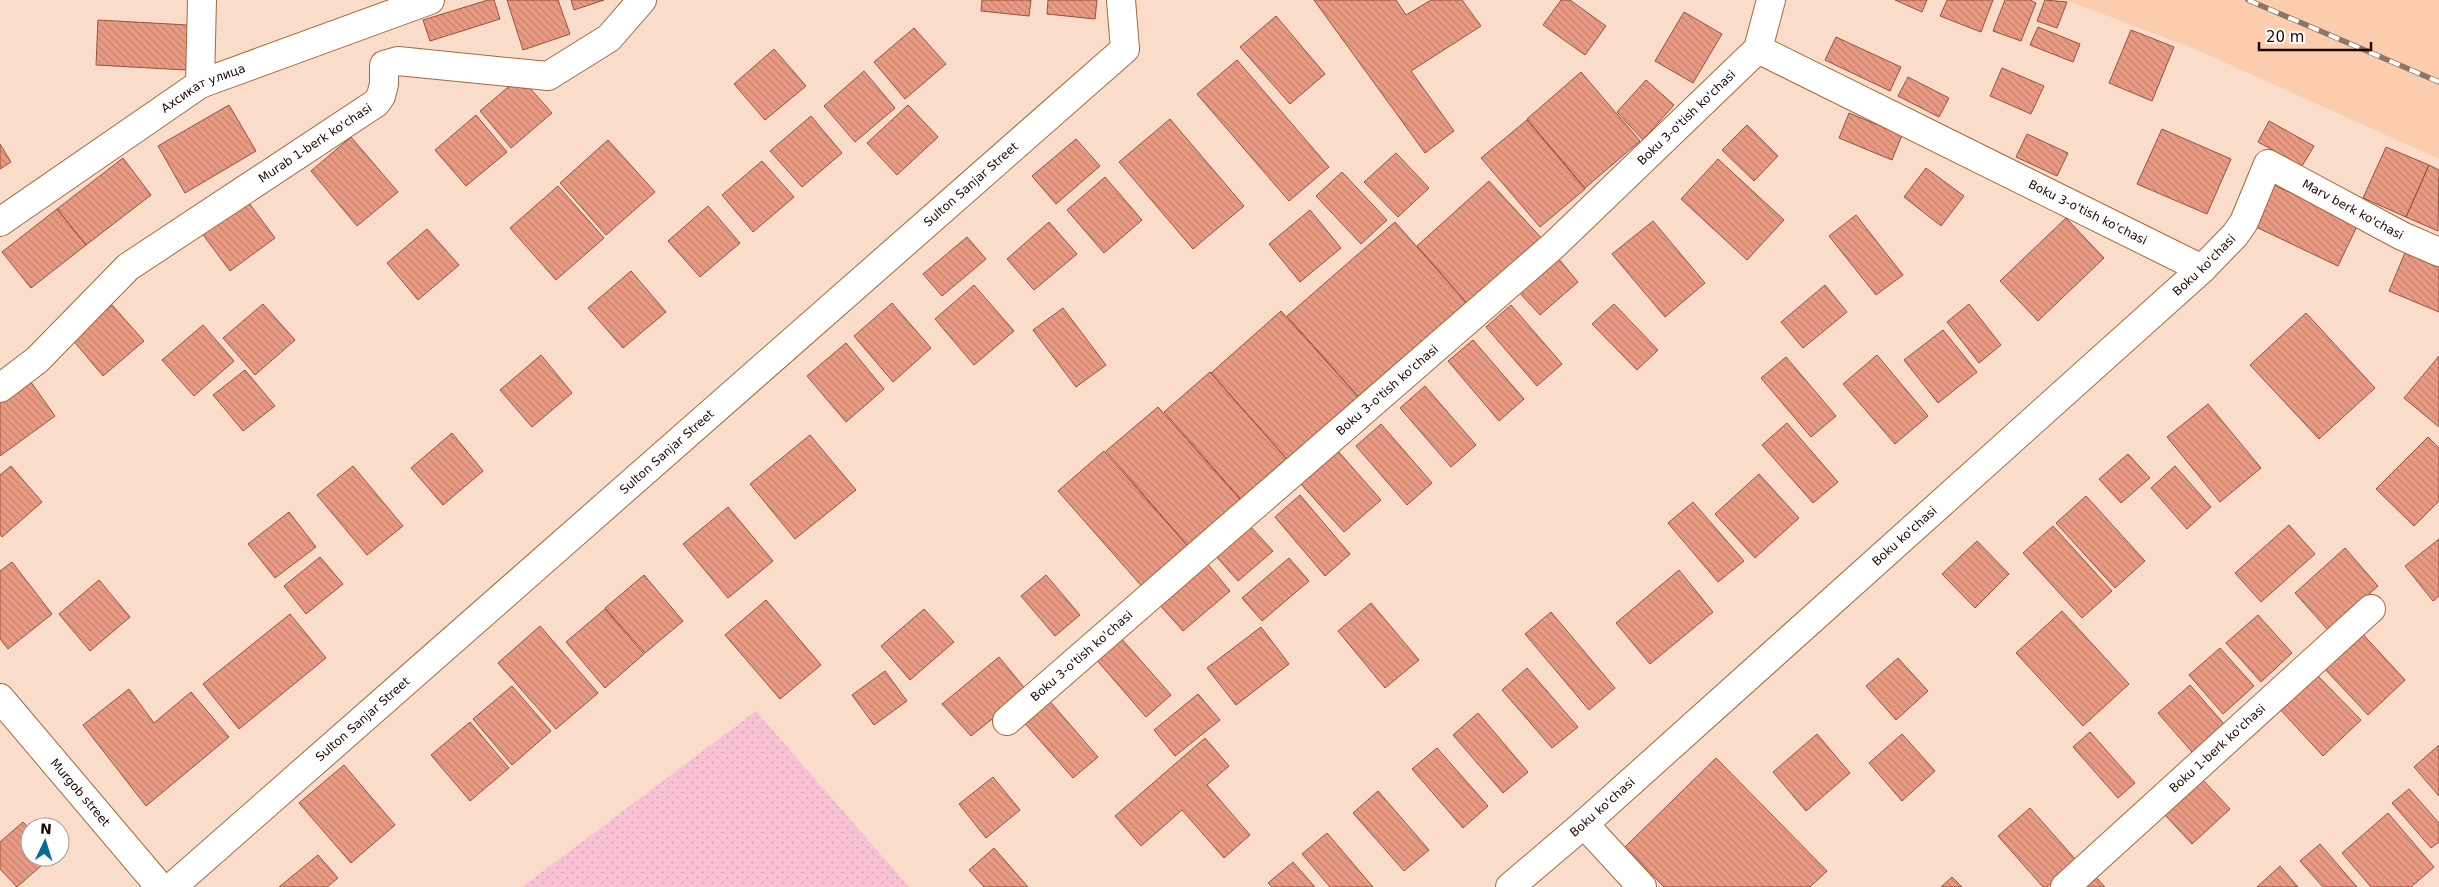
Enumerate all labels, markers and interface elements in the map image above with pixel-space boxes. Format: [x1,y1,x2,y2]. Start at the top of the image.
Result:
scale bar [2259,20,2372,52]
text: 20 m [2266,28,2304,46]
street label: Ахсикат улица [158,61,247,116]
street label: Boku 3-o'tish ko'chasi [1635,67,1739,168]
street label: Murab 1-berk ko'chasi [256,101,374,186]
street label: Sulton Sanjar Street [921,139,1021,229]
street label: Boku 3-o'tish ko'chasi [2026,177,2149,248]
street label: Marv berk ko'chasi [2300,177,2406,242]
street label: Boku ko'chasi [2170,232,2238,299]
street label: Boku 3-o'tish ko'chasi [1333,342,1441,438]
street label: Sulton Sanjar Street [617,407,717,497]
street label: Boku ko'chasi [1869,504,1940,569]
street label: Boku 3-o'tish ko'chasi [1028,608,1136,704]
street label: Sulton Sanjar Street [313,674,413,764]
street label: Boku 1-berk ko'chasi [2167,701,2268,796]
street label: Murgob street [48,756,113,830]
street label: Boku ko'chasi [1567,775,1638,840]
north arrow [20,817,70,867]
text: N [40,821,52,837]

